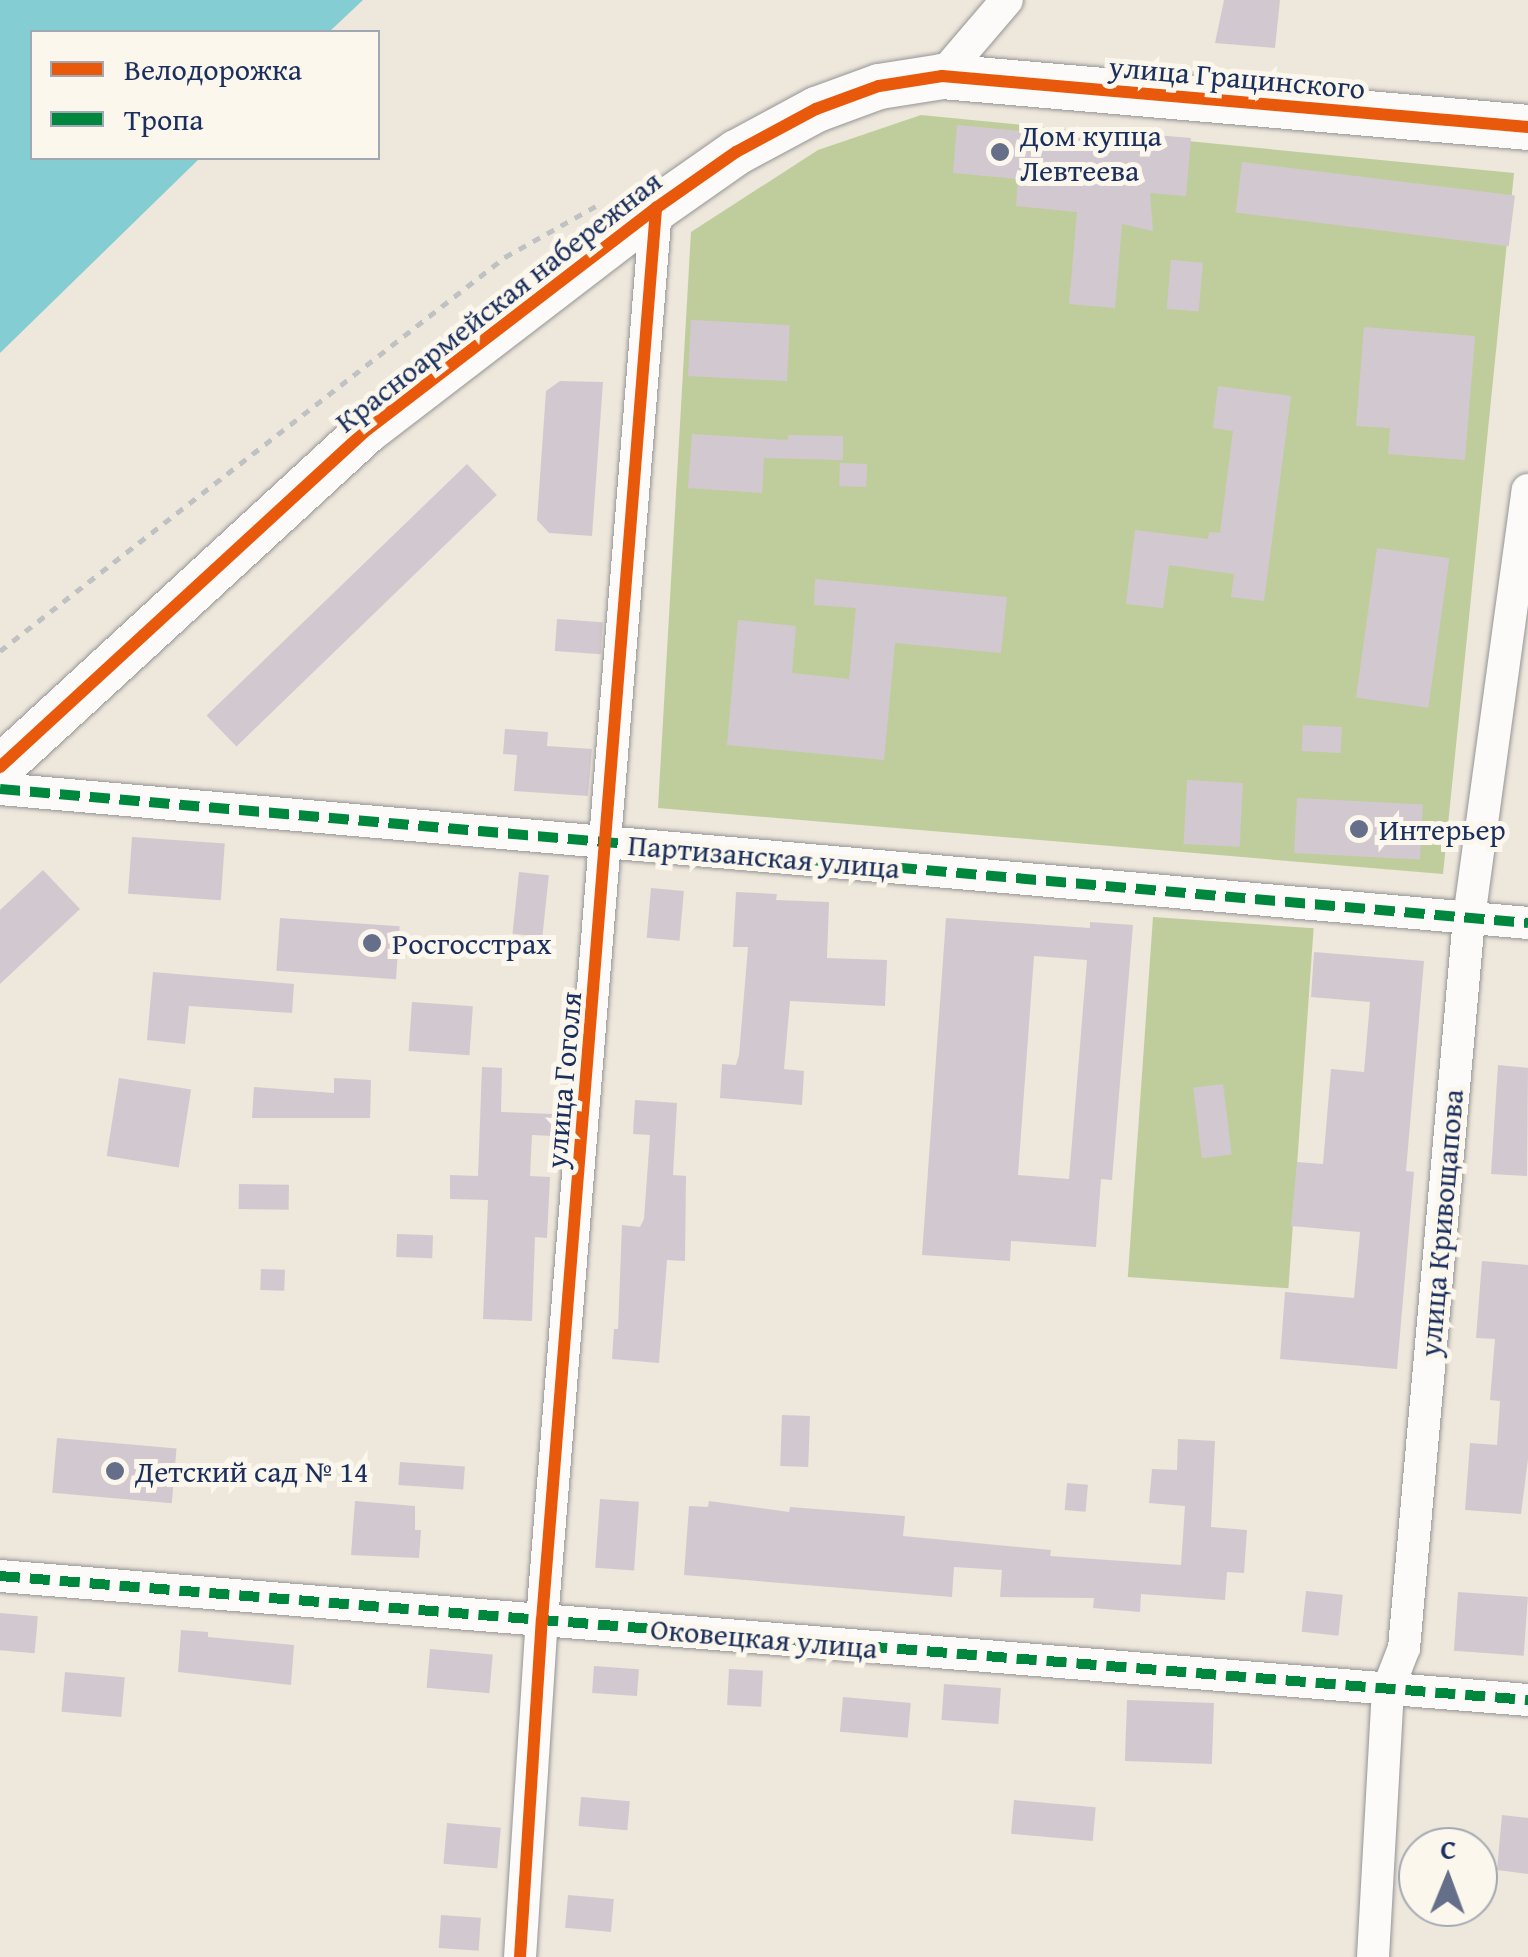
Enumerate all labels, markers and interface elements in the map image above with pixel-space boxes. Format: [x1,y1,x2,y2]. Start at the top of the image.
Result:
legend [30,30,380,160]
text: Велодорожка [124,47,302,91]
street label: улица Грацинского [1107,48,1367,106]
text: Тропа [124,97,204,141]
place label: Дом купца Левтеева [1020,117,1162,188]
marker: Дом купца Левтеева [989,141,1011,163]
street label: Красноармейская набережная [328,162,668,440]
place label: Интерьер [1379,811,1506,847]
marker: Интерьер [1348,818,1370,840]
street label: Партизанская улица [627,826,901,886]
place label: Росгосстрах [392,925,552,961]
marker: Росгосстрах [361,932,383,954]
street label: улица Гоголя [537,990,589,1170]
street label: улица Кривощапова [1411,1088,1471,1358]
place label: Детский сад № 14 [135,1453,368,1489]
marker: Детский сад № 14 [104,1460,126,1482]
street label: Оковецкая улица [649,1610,879,1666]
north arrow [1398,1827,1498,1927]
text: С [1440,1828,1457,1869]

